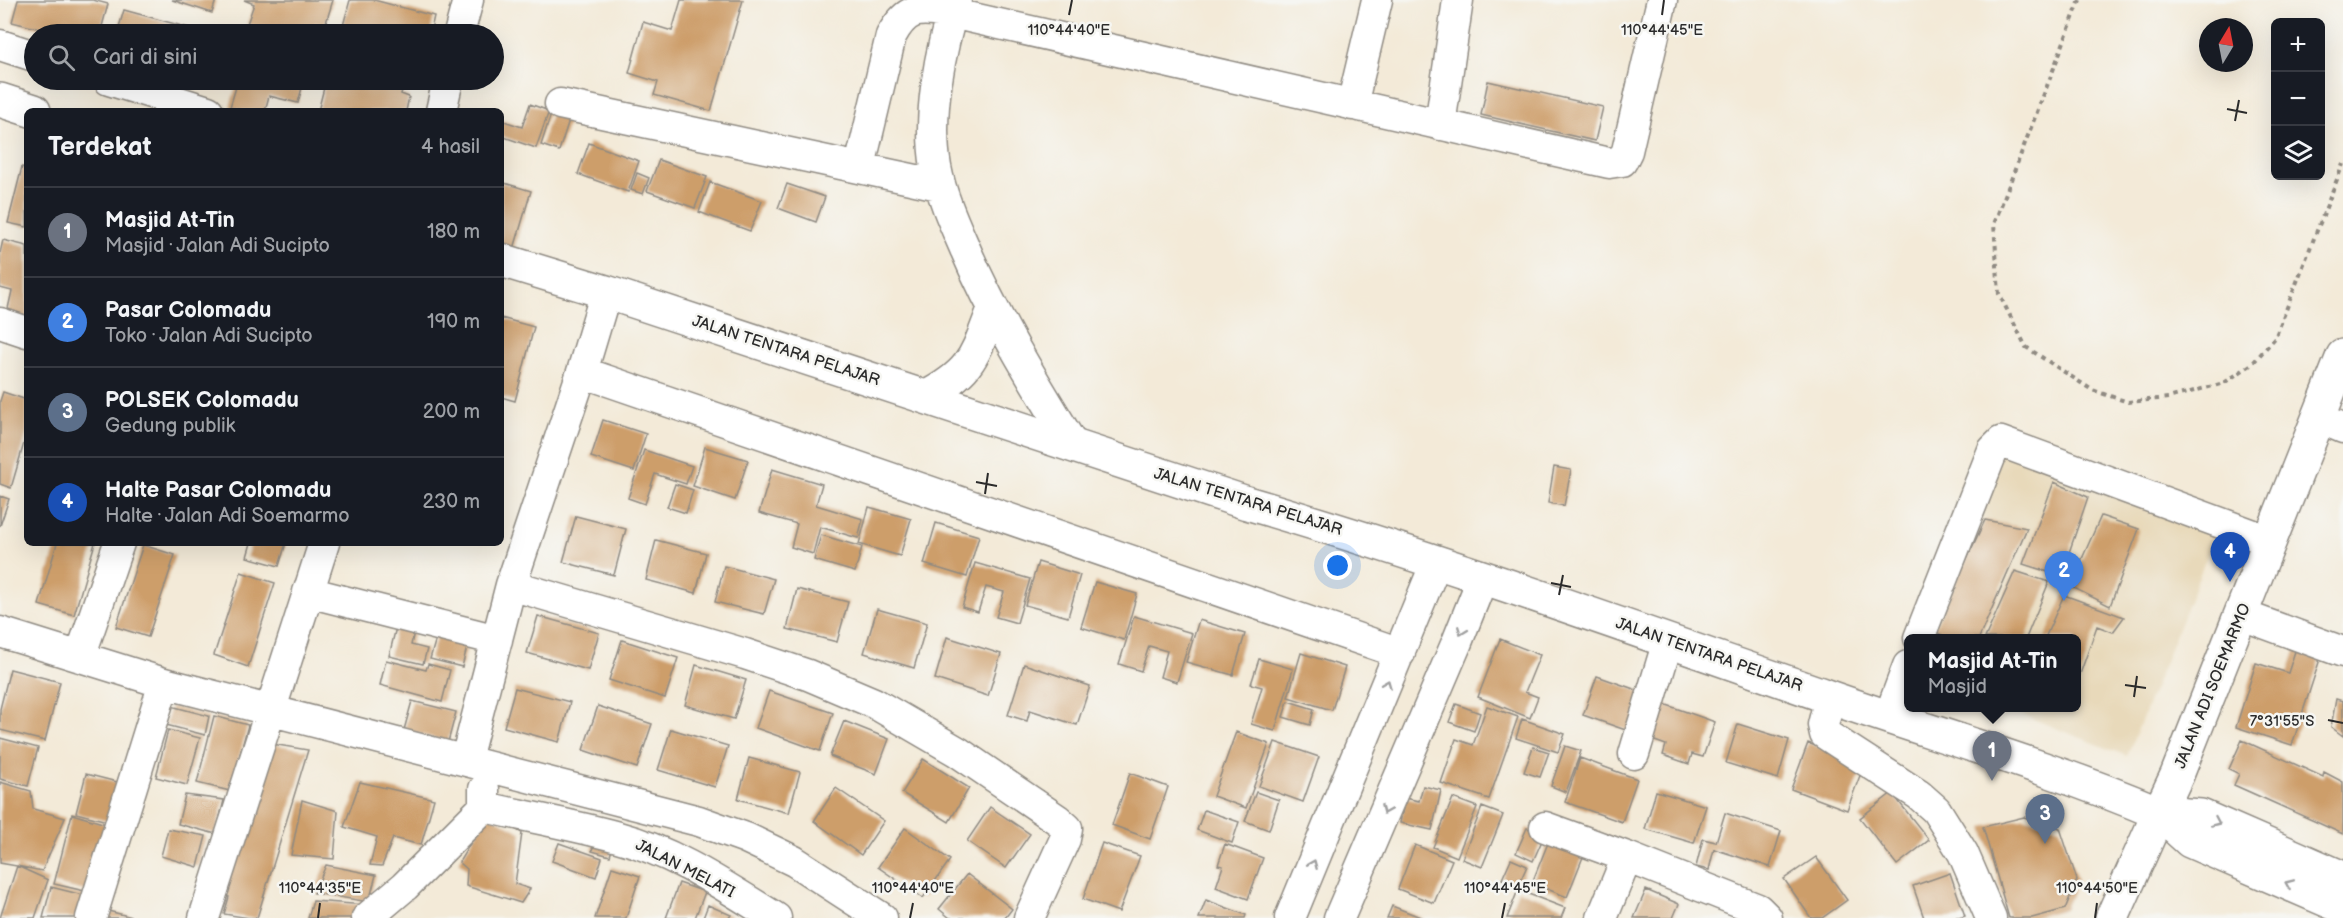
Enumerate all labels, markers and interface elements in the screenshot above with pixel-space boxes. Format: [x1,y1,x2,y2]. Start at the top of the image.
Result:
north arrow [2199,18,2253,72]
map controls [2271,18,2325,180]
button: + [2271,18,2325,72]
text: 110°44'40"E [1028,21,1110,40]
text: 110°44'45"E [1621,21,1703,40]
search box [24,24,504,90]
icon: search [45,41,78,74]
text: Cari di sini [93,44,197,71]
button: − [2271,72,2325,126]
button: layers [2271,126,2325,180]
text: Terdekat [48,132,151,163]
text: 4 hasil [421,135,480,159]
text: Masjid At-Tin [105,207,235,234]
text: 1 [63,220,72,244]
text: 180 m [427,220,480,244]
text: Masjid · Jalan Adi Sucipto [105,234,330,258]
text: Pasar Colomadu [105,297,271,324]
text: 2 [62,310,73,334]
text: 190 m [427,310,480,334]
street label: JALAN TENTARA PELAJAR [690,312,882,390]
text: Toko · Jalan Adi Sucipto [105,324,313,348]
text: POLSEK Colomadu [105,387,299,414]
text: 3 [62,400,73,424]
text: 200 m [423,400,480,424]
text: Gedung publik [105,414,235,438]
street label: JALAN TENTARA PELAJAR [1151,464,1345,540]
text: Halte Pasar Colomadu [105,477,331,504]
text: 4 [62,490,73,514]
text: 230 m [423,490,480,514]
text: Halte · Jalan Adi Soemarmo [105,504,350,528]
pin: 4 [2210,532,2250,582]
your location [1323,551,1352,580]
pin: 2 [2044,552,2084,601]
street label: JALAN ADI SOEMARMO [2171,601,2255,771]
street label: JALAN TENTARA PELAJAR [1613,614,1805,696]
one-way arrow [1456,625,1469,636]
popup [1904,634,2081,712]
text: Masjid At-Tin [1928,648,2057,675]
text: Masjid [1928,675,1987,699]
one-way arrow [1380,679,1392,690]
text: 7°31'55"S [2250,712,2314,731]
pin: 1 [1972,732,2012,781]
pin: 3 [2026,794,2064,844]
one-way arrow [1380,804,1392,815]
one-way arrow [2210,815,2221,827]
street label: JALAN MELATI [632,836,738,902]
one-way arrow [1306,860,1318,871]
text: 110°44'35"E [279,879,361,898]
text: 110°44'40"E [872,879,954,898]
text: 110°44'45"E [1464,879,1546,898]
text: 110°44'50"E [2056,879,2138,898]
one-way arrow [2285,879,2296,891]

